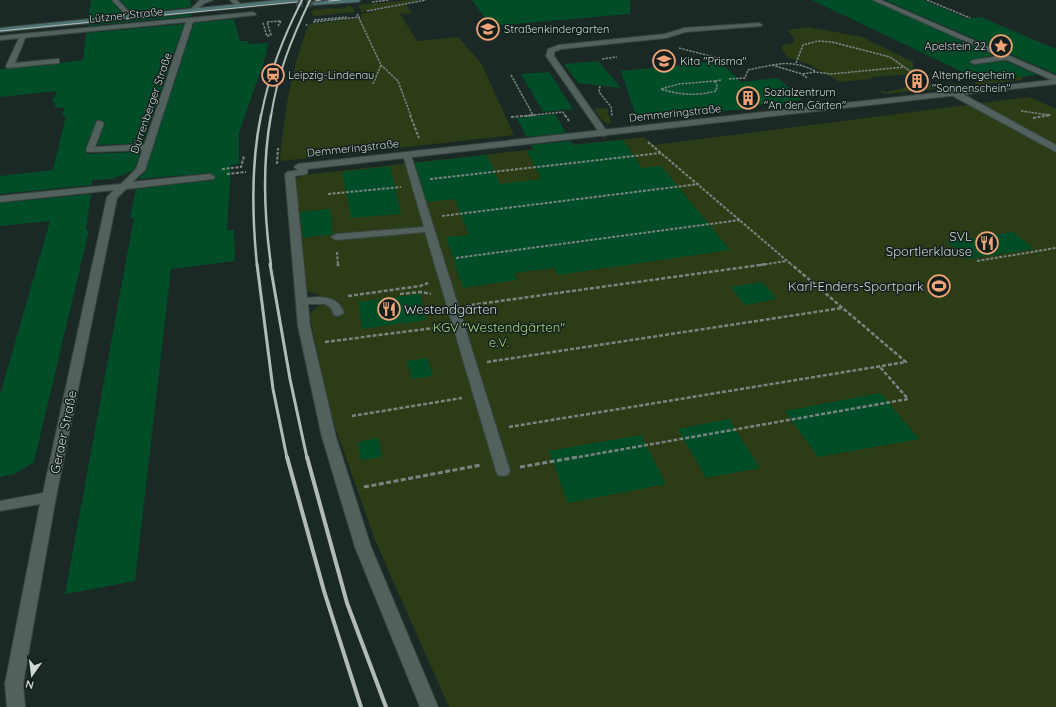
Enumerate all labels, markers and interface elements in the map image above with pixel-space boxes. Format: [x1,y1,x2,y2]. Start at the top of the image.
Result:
street label: Lützner Straße [88,4,164,26]
school or university icon: Straßenkindergarten [475,16,501,42]
place label: Straßenkindergarten [504,22,609,36]
place icon: Apelstein 22 [988,33,1014,59]
place label: Apelstein 22 [925,39,986,53]
school or university icon: Kita "Prisma" [651,48,677,74]
street label: Dürrenberger Straße [127,51,175,155]
place label: Kita "Prisma" [680,54,747,68]
station icon: Leipzig-Lindenau [260,62,286,88]
place label: Leipzig-Lindenau [288,68,374,82]
building icon: Altenpflegeheim "Sonnenschein" [904,68,930,94]
place label: Altenpflegeheim "Sonnenschein" [932,68,1015,95]
building icon: Sozialzentrum "An den Gärten" [735,85,761,111]
place label: Sozialzentrum "An den Gärten" [764,85,846,112]
street label: Demmeringstraße [628,101,722,125]
street label: Demmeringstraße [306,136,400,160]
place label: SVL Sportlerklause [886,228,972,259]
restaurant icon: SVL Sportlerklause [974,230,1000,256]
sports icon: Karl-Enders-Sportpark [926,273,952,299]
place label: Karl-Enders-Sportpark [788,278,924,294]
restaurant icon: Westendgärten [376,296,402,322]
place label: Westendgärten [404,301,497,317]
park label: KGV "Westendgärten" e.V. [433,319,565,350]
street label: Geraer Straße [46,389,80,475]
north arrow [12,655,52,695]
text: N [24,677,35,692]

